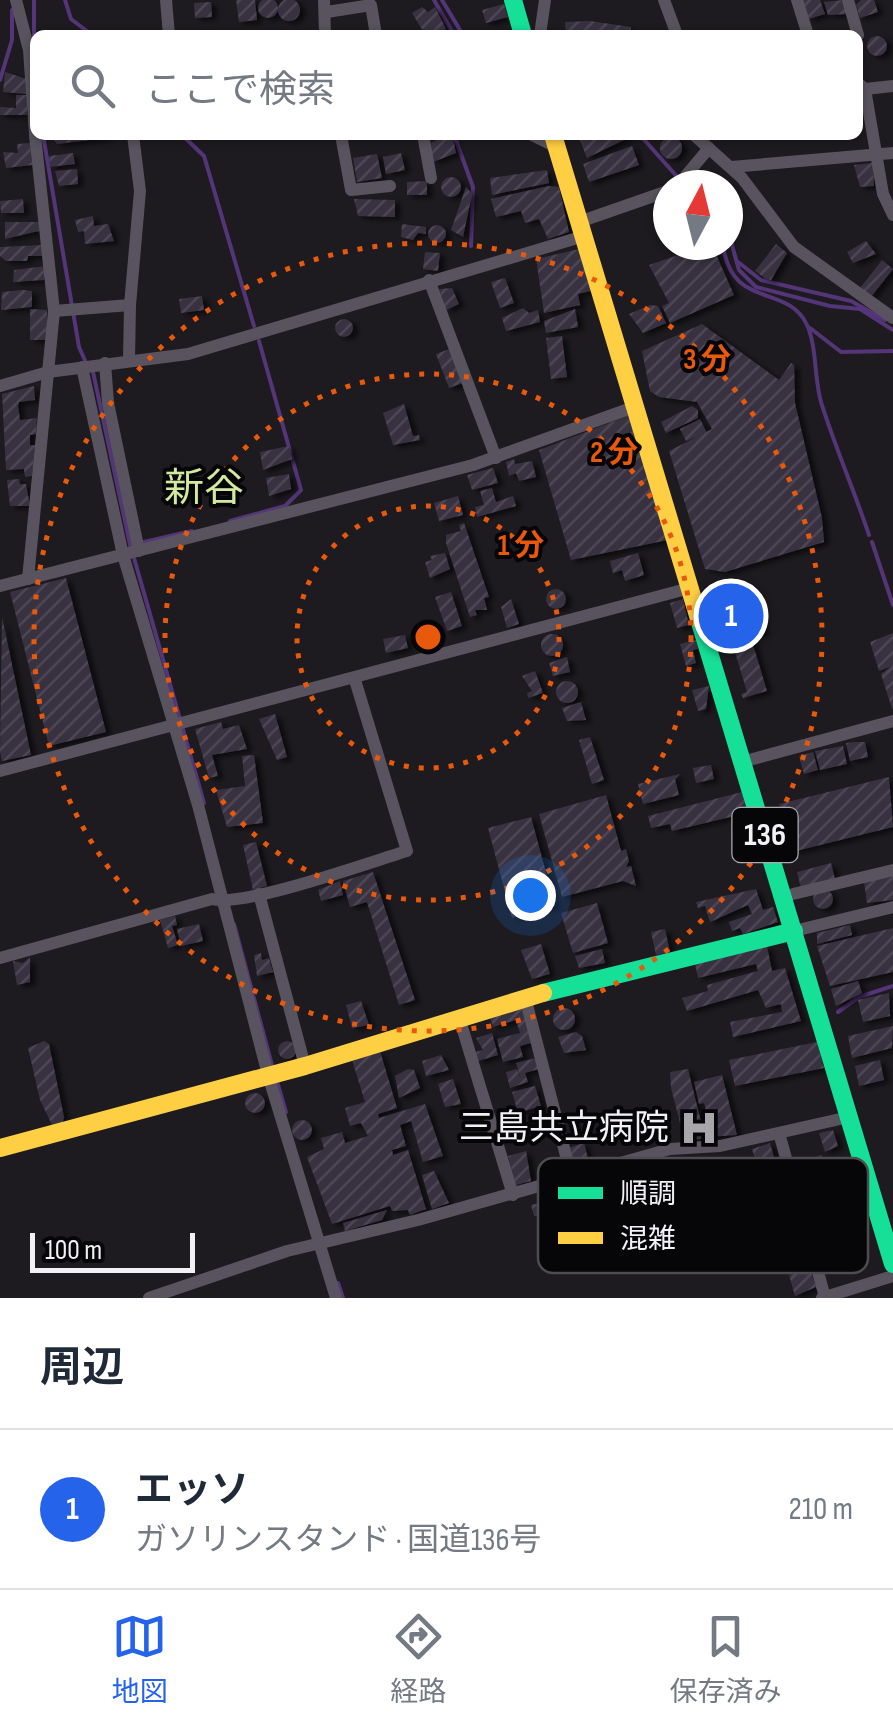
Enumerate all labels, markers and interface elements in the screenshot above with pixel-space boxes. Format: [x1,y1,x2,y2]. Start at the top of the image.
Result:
search box [30,30,863,140]
icon: search [65,58,120,113]
text: ここで検索 [145,68,335,113]
north arrow [653,170,743,260]
text: 3 分 [683,342,731,378]
text: 2 分 [590,435,638,471]
district label: 新谷 [164,465,244,513]
text: 1 分 [498,528,544,564]
pin: 1 [698,578,764,654]
centre of rings [410,619,446,655]
road number: 136 [732,808,798,862]
your location [505,870,556,921]
place label: 三島共立病院 [459,1107,669,1150]
hospital icon: 三島共立病院 [678,1107,720,1149]
legend [538,1158,868,1273]
text: 順調 [620,1178,676,1211]
text: 混雑 [620,1223,676,1256]
scale bar [30,1228,195,1272]
text: 100 m [45,1234,102,1267]
text: 周辺 [40,1343,124,1394]
text: エッソ [135,1468,249,1513]
text: 1 [66,1490,79,1529]
text: 210 m [789,1490,853,1529]
text: ガソリンスタンド · 国道136号 [135,1521,542,1560]
tab: 地図 [111,1609,168,1709]
tab: 経路 [390,1609,447,1709]
tab: 保存済み [669,1609,782,1709]

